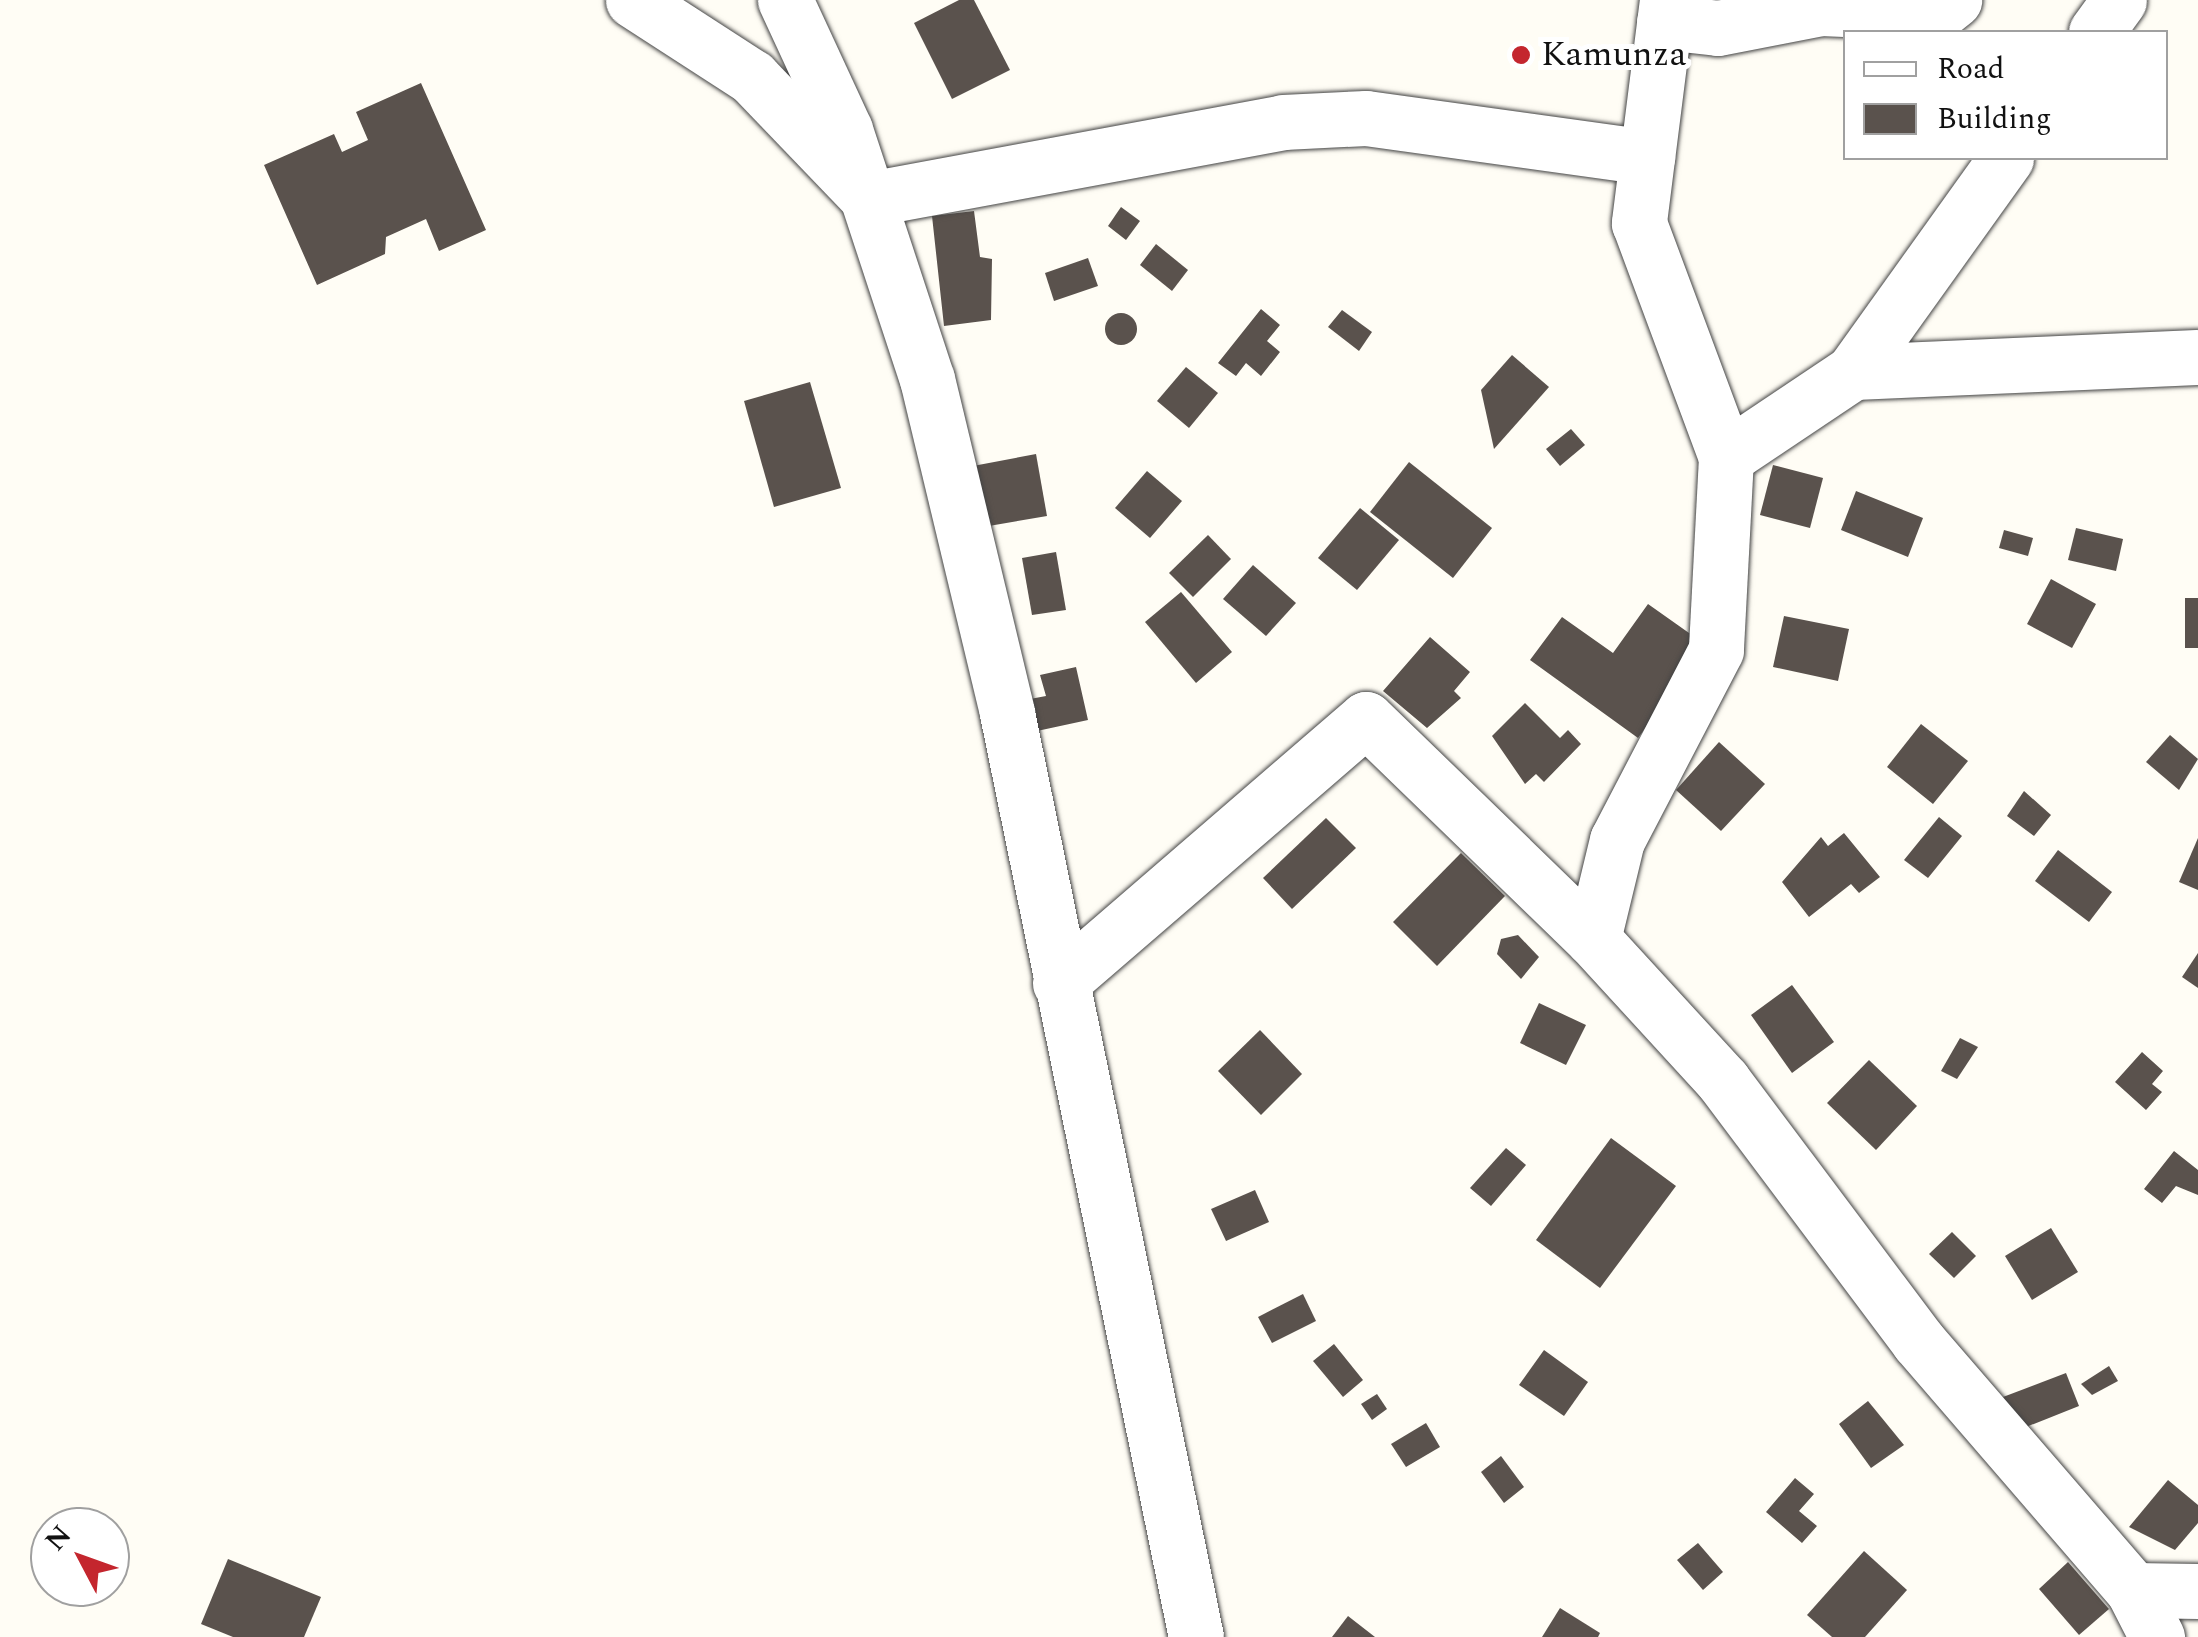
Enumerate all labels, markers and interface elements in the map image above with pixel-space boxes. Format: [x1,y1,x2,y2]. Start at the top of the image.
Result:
legend [1843,30,2168,160]
place label: Kamunza [1541,34,1686,76]
marker: Kamunza [1510,44,1532,66]
text: Road [1937,46,2005,92]
text: Building [1937,96,2052,142]
north arrow [30,1507,130,1607]
text: N [35,1516,82,1561]

